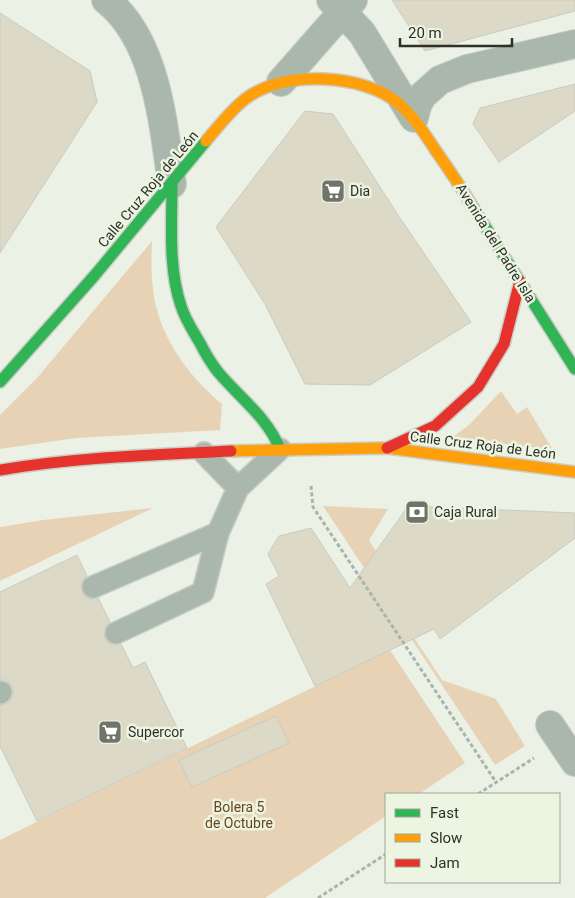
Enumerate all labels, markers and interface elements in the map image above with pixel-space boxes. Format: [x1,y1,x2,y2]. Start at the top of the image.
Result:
scale bar [400,15,512,47]
text: 20 m [408,24,442,42]
street label: Calle Cruz Roja de León [95,128,201,250]
supermarket icon: Dia [320,178,346,204]
street label: Avenida del Padre Isla [453,181,539,305]
place label: Dia [350,183,370,199]
street label: Calle Cruz Roja de León [409,428,557,462]
bank icon: Caja Rural [404,499,430,525]
place label: Caja Rural [434,504,497,520]
supermarket icon: Supercor [97,719,123,745]
place label: Supercor [128,724,184,740]
legend [385,793,560,883]
park label: Bolera 5 de Octubre [205,799,273,831]
text: Fast [430,804,459,822]
text: Slow [430,829,462,847]
text: Jam [430,854,460,872]

